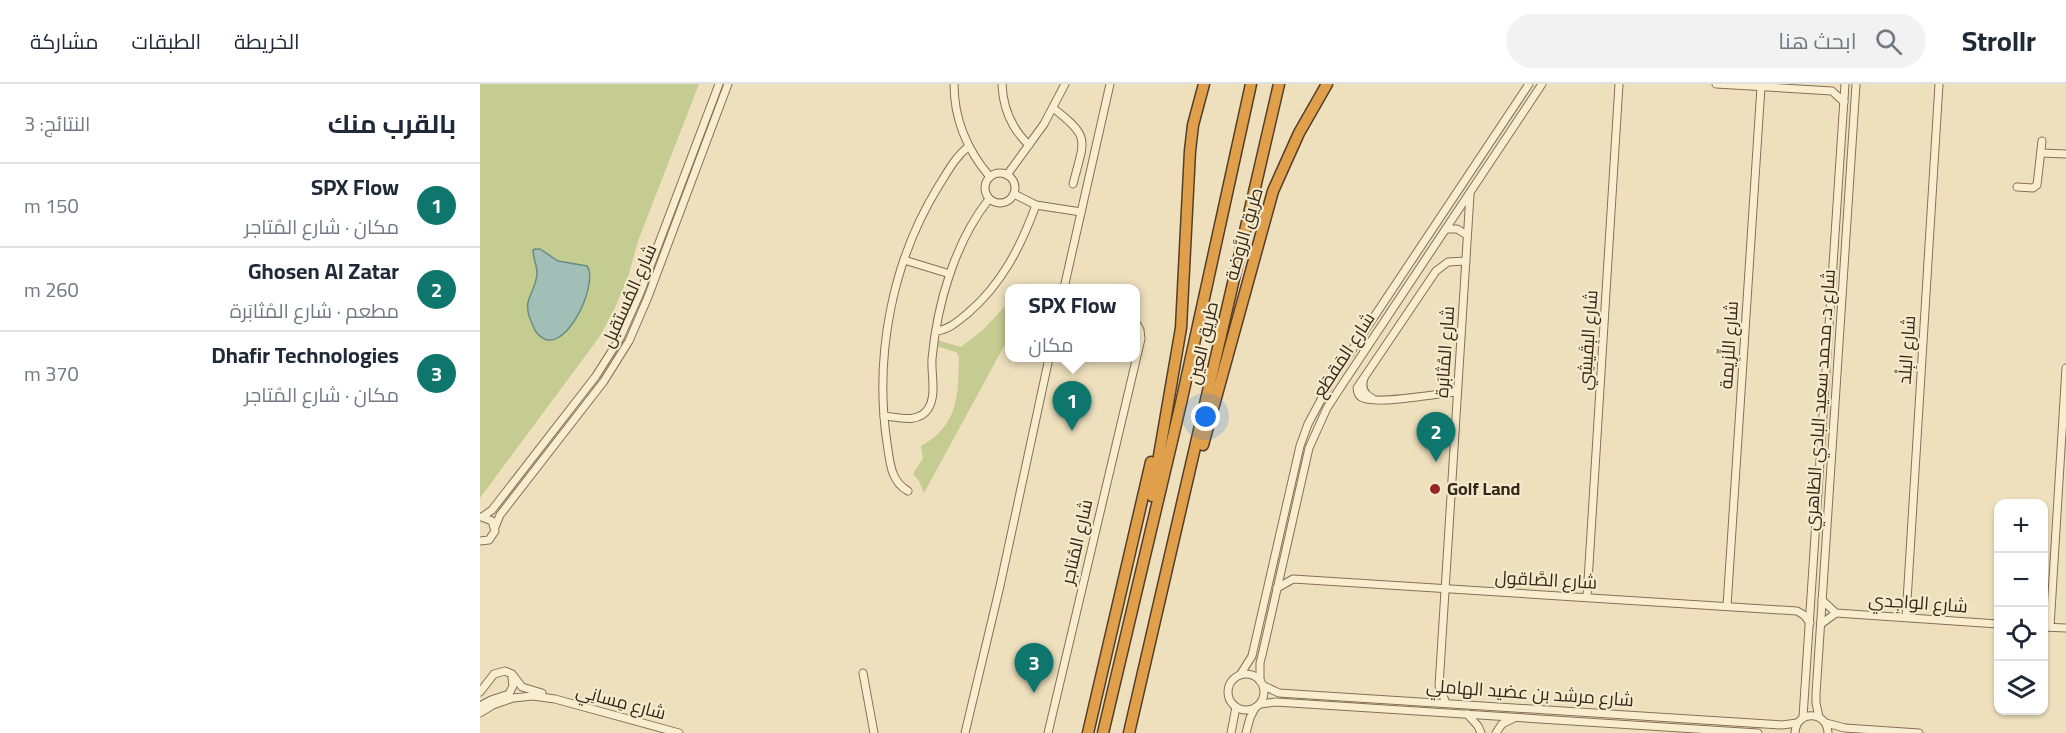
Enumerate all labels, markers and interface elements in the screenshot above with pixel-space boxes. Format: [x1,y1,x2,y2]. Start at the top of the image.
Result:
search box [1506,14,1926,68]
text: Strollr [1962,15,2036,67]
text: ابحث هنا [1778,20,1857,62]
text: مشاركة [30,22,99,61]
text: الطبقات [132,22,201,61]
text: الخريطة [234,22,300,61]
icon: search [1872,25,1905,58]
text: بالقرب منك [328,99,456,148]
text: النتائج: 3 [24,105,90,142]
text: SPX Flow [311,166,399,208]
street label: طريق الرَّوضة [1215,184,1273,284]
text: 150 m [24,187,79,224]
text: 1 [431,187,442,224]
text: مكان · شارع المُتاجر [244,208,399,245]
street label: شارع المُستقبل [591,238,666,353]
text: Ghosen Al Zatar [248,250,399,292]
street label: شارع د. محمد سعيد البادي الظاهري [1794,268,1845,532]
text: 260 m [24,271,79,308]
text: 2 [431,271,442,308]
popup [1005,284,1140,362]
text: SPX Flow [1028,284,1117,326]
street label: شارع البِقَيشِي [1568,289,1607,391]
text: مطعم · شارع المُثابَرة [230,292,399,329]
street label: طريق العين [1177,298,1228,388]
street label: شارع اللِّزِيمة [1709,300,1748,390]
street label: شارع المَقطَع [1303,305,1384,404]
street label: شارع المُثابَرة [1425,305,1464,399]
street label: شارع البِلْد [1888,314,1925,386]
text: مكان [1028,326,1074,363]
text: Dhafir Technologies [212,334,399,376]
text: 370 m [24,355,79,392]
text: 3 [431,355,442,392]
text: مكان · شارع المُتاجر [244,376,399,413]
pin: 1 [1052,382,1092,431]
your location [1191,402,1220,431]
pin: 2 [1416,412,1456,462]
place label: Golf Land [1447,472,1520,505]
marker: Golf Land [1428,482,1442,496]
street label: شارع المُتاجر [1050,496,1102,589]
map controls [1994,499,2048,715]
button: + [1994,499,2048,553]
button: − [1994,553,2048,607]
street label: شارع الصَّاقول [1494,560,1598,599]
street label: شارع الواجِدي [1867,583,1969,622]
button: locate [1994,607,2048,661]
pin: 3 [1014,644,1054,693]
button: layers [1994,661,2048,715]
street label: شارع مرشد بن عضيد الهاملي [1425,669,1635,716]
street label: شارع مِسانِي [572,674,670,729]

